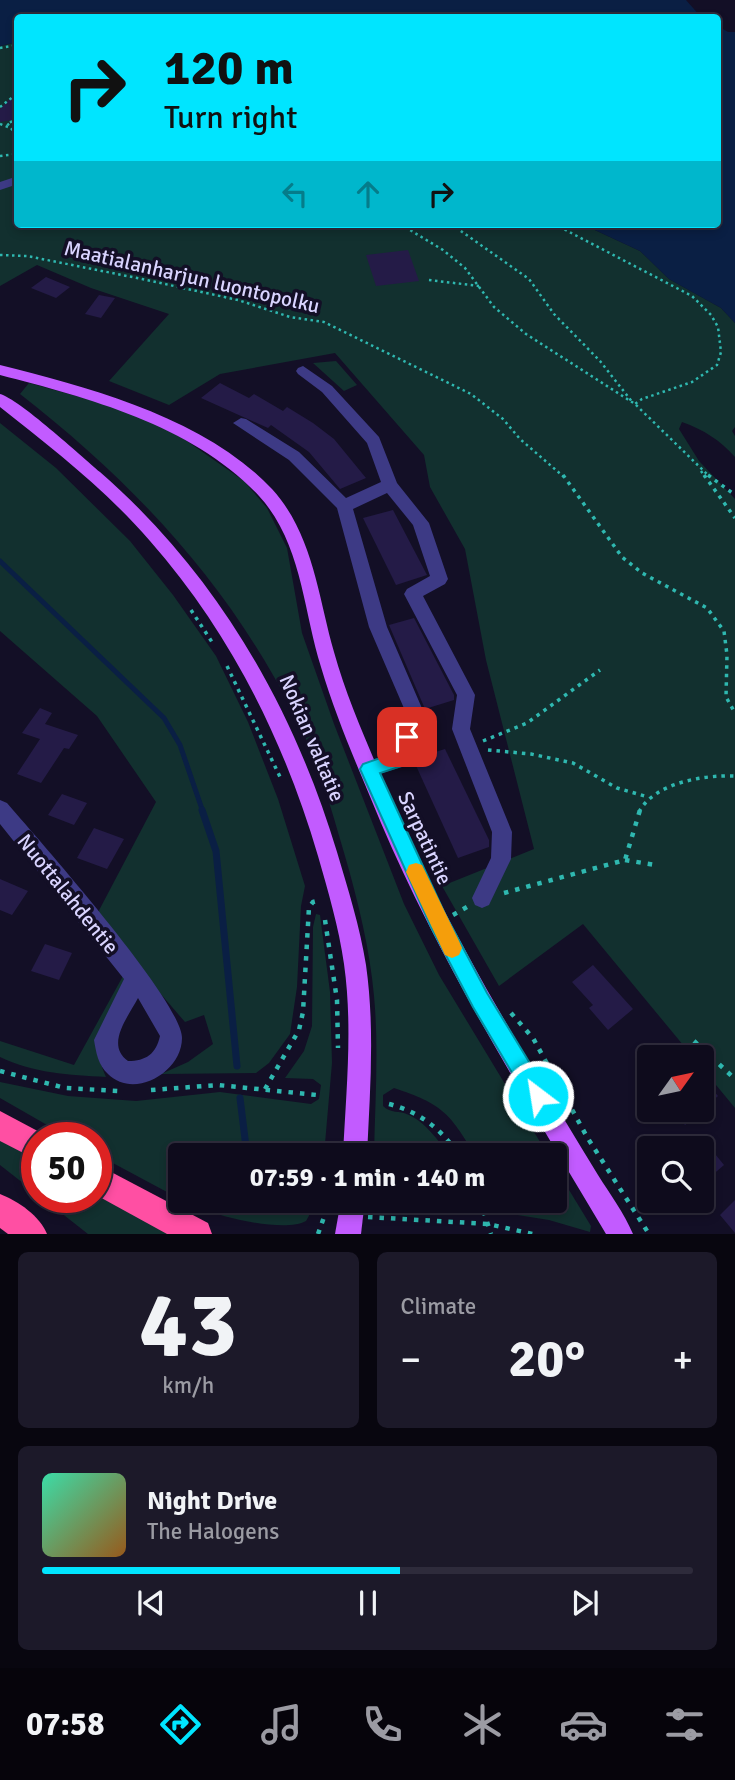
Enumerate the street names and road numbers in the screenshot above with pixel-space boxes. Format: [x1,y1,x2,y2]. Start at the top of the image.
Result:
street label: Maatialanharjun luontopolku [62,235,322,319]
street label: Nokian valtatie [274,671,350,805]
street label: Sarpatintie [392,787,458,889]
street label: Nuottalahdentie [12,829,124,959]

